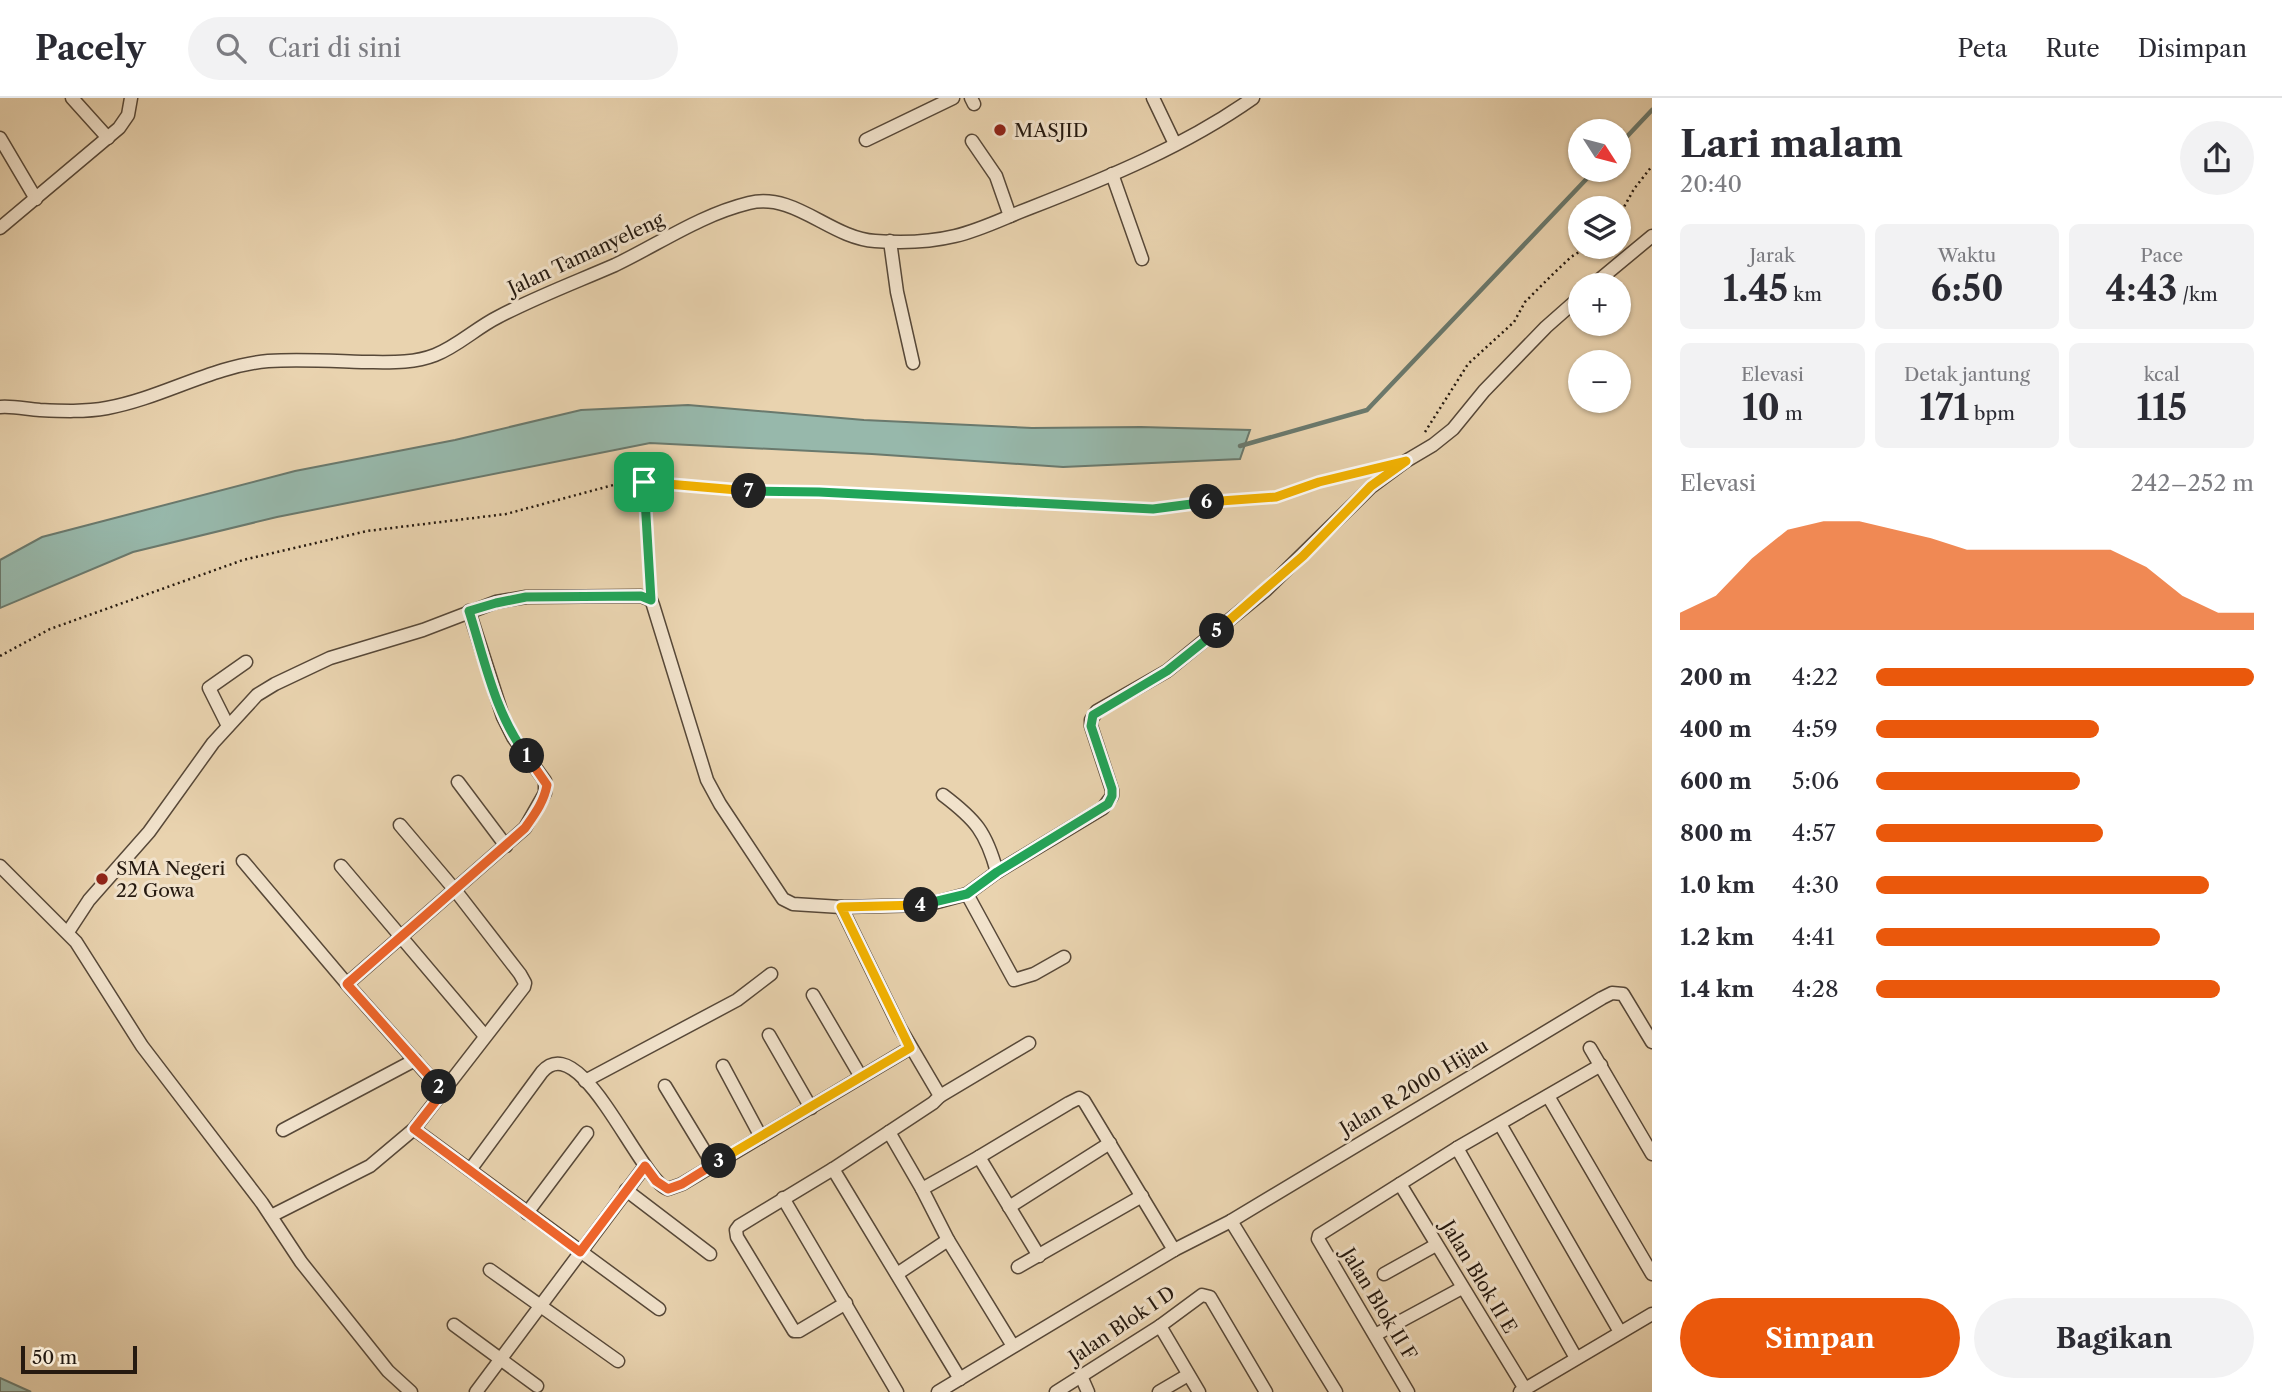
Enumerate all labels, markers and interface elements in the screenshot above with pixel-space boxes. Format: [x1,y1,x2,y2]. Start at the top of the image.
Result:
search box [188,17,678,80]
text: Pacely [35,28,146,69]
icon: search [212,29,250,67]
text: Cari di sini [268,32,401,64]
text: Peta [1958,34,2007,63]
text: Rute [2045,34,2100,63]
text: Disimpan [2138,34,2247,63]
place label: MASJID [1014,119,1088,142]
north arrow [1568,119,1631,182]
map controls [1568,119,1631,413]
text: Lari malam [1680,120,1903,167]
button: share [2180,121,2254,195]
marker: MASJID [992,122,1008,138]
text: 20:40 [1680,170,1742,198]
button: layers [1568,196,1631,259]
street label: Jalan Tamanyeleng [502,207,668,301]
text: Jarak [1750,244,1795,267]
text: Waktu [1938,244,1996,267]
text: Pace [2140,244,2183,267]
text: 1.45 [1723,267,1788,310]
text: 6:50 [1931,267,2003,310]
text: 4:43 [2106,267,2177,310]
button: + [1568,273,1631,336]
text: km [1788,283,1822,306]
text: /km [2177,283,2218,306]
button: − [1568,350,1631,413]
text: Elevasi [1741,363,1804,386]
text: Detak jantung [1904,363,2030,386]
text: kcal [2144,363,2180,386]
text: 10 [1742,386,1780,429]
text: 171 [1919,386,1969,429]
text: 115 [2136,386,2187,429]
text: m [1780,402,1803,425]
text: bpm [1969,402,2015,425]
pin [614,452,674,512]
icon: arrive [625,463,663,501]
text: Elevasi [1680,469,1756,497]
text: 242–252 m [2131,469,2254,497]
pin: 7 [732,474,766,508]
text: 7 [744,479,753,502]
pin: 6 [1190,484,1224,520]
text: 6 [1201,490,1212,513]
pin: 5 [1200,614,1234,648]
text: 5 [1211,619,1222,642]
text: 200 m [1680,663,1752,691]
text: 4:22 [1792,663,1838,691]
text: 400 m [1680,715,1752,743]
text: 4:59 [1792,715,1838,743]
pin: 1 [510,738,544,774]
text: 1 [522,744,531,767]
text: 600 m [1680,767,1752,795]
text: 5:06 [1792,767,1839,795]
text: 800 m [1680,819,1752,847]
text: 4:57 [1792,819,1836,847]
place label: SMA Negeri 22 Gowa [116,857,225,902]
marker: SMA Negeri 22 Gowa [94,871,110,887]
text: 1.0 km [1680,871,1755,899]
text: 4:30 [1792,871,1839,899]
pin: 4 [904,888,939,922]
text: 4 [915,893,926,916]
text: 1.2 km [1680,923,1754,951]
text: 4:41 [1792,923,1835,951]
text: 1.4 km [1680,975,1754,1003]
text: 4:28 [1792,975,1839,1003]
street label: Jalan R 2000 Hijau [1333,1034,1492,1142]
pin: 2 [422,1070,457,1104]
text: 2 [433,1075,444,1098]
pin: 3 [702,1144,736,1178]
text: 3 [713,1149,724,1172]
street label: Jalan Blok II E [1435,1214,1522,1338]
street label: Jalan Blok II F [1335,1241,1422,1364]
street label: Jalan Blok I D [1062,1281,1179,1371]
button: Simpan [1680,1298,1960,1378]
button: Bagikan [1974,1298,2254,1378]
scale bar [21,1343,136,1375]
text: 50 m [32,1346,77,1369]

